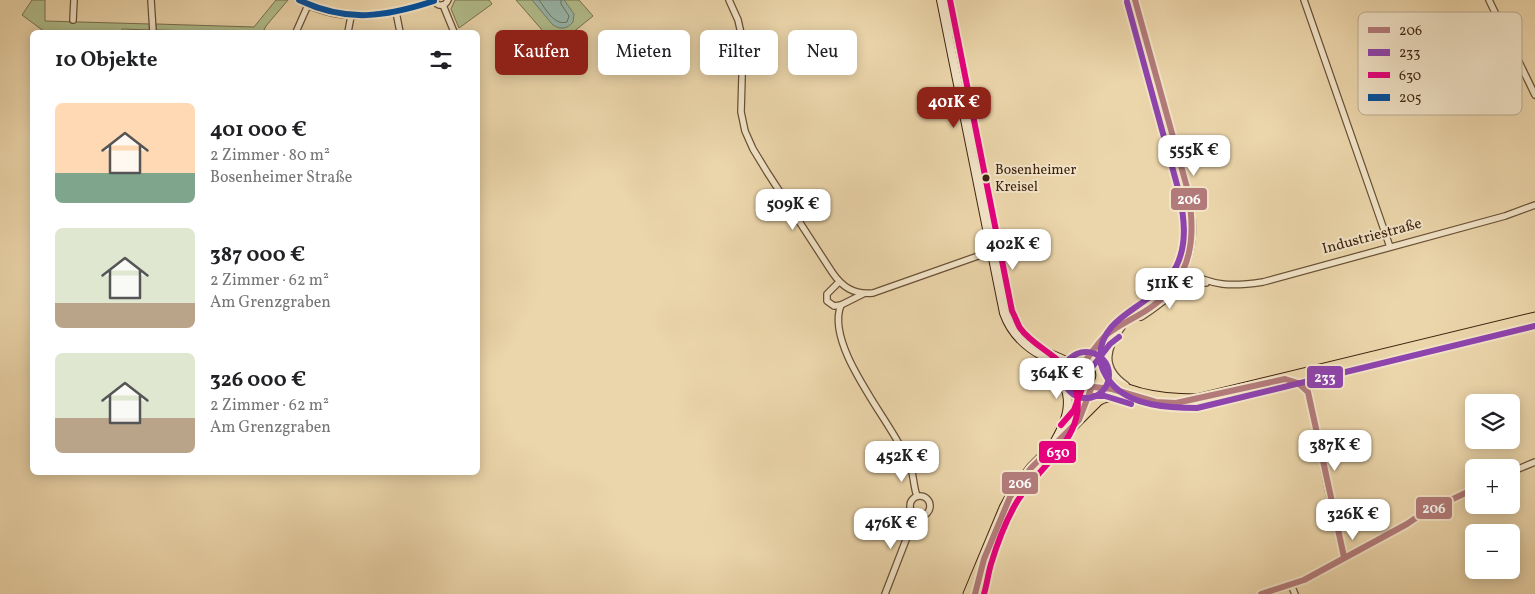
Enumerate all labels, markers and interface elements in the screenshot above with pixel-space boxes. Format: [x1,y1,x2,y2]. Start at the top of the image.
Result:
legend [1358,12,1522,115]
text: 206 [1399,22,1422,41]
chip: Kaufen [495,30,588,75]
chip: Mieten [598,30,690,75]
chip: Filter [700,30,778,75]
chip: Neu [788,30,857,75]
text: 233 [1399,44,1420,63]
text: 10 Objekte [55,46,157,75]
icon: filters [427,46,455,74]
text: 630 [1399,67,1421,86]
pin: 401K € [913,86,995,129]
text: 205 [1399,89,1421,108]
text: 401K € [928,92,980,114]
text: 401 000 € [210,116,307,145]
icon: home [95,123,155,183]
pin: 555K € [1153,134,1235,177]
text: 555K € [1169,140,1219,162]
text: 2 Zimmer · 80 m² [210,145,330,167]
place label: Bosenheimer Kreisel [995,161,1076,197]
text: Bosenheimer Straße [210,167,352,189]
marker: Bosenheimer Kreisel [981,173,991,183]
line badge: 206 [1170,187,1208,211]
pin: 509K € [752,188,834,231]
text: 206 [1177,191,1201,210]
text: 509K € [767,194,819,216]
street label: Industriestraße [1320,214,1424,260]
pin: 402K € [972,228,1054,271]
text: 402K € [986,234,1040,256]
text: 387 000 € [210,241,305,270]
icon: home [95,248,155,308]
pin: 511K € [1129,268,1211,310]
text: 2 Zimmer · 62 m² [210,270,329,292]
text: 511K € [1146,273,1194,295]
text: Am Grenzgraben [210,292,331,314]
pin: 364K € [1016,358,1098,400]
text: 364K € [1031,363,1084,385]
line badge: 233 [1306,365,1344,389]
text: 326 000 € [210,366,306,395]
text: 233 [1314,369,1336,388]
icon: home [95,373,155,433]
map controls [1465,394,1520,579]
button: layers [1465,394,1520,449]
text: 2 Zimmer · 62 m² [210,395,329,417]
text: Am Grenzgraben [210,417,331,439]
pin: 387K € [1294,430,1376,472]
text: 387K € [1309,435,1361,457]
pin: 452K € [861,440,943,483]
line badge: 630 [1038,440,1077,464]
text: 630 [1046,444,1070,463]
text: 452K € [876,446,928,468]
button: + [1465,459,1520,514]
line badge: 206 [1001,471,1039,495]
text: 206 [1008,475,1032,494]
line badge: 206 [1415,496,1453,520]
pin: 326K € [1312,498,1394,541]
text: 206 [1422,500,1446,519]
text: 326K € [1327,504,1379,526]
pin: 476K € [850,508,932,550]
text: 476K € [865,513,917,535]
button: − [1465,524,1520,579]

